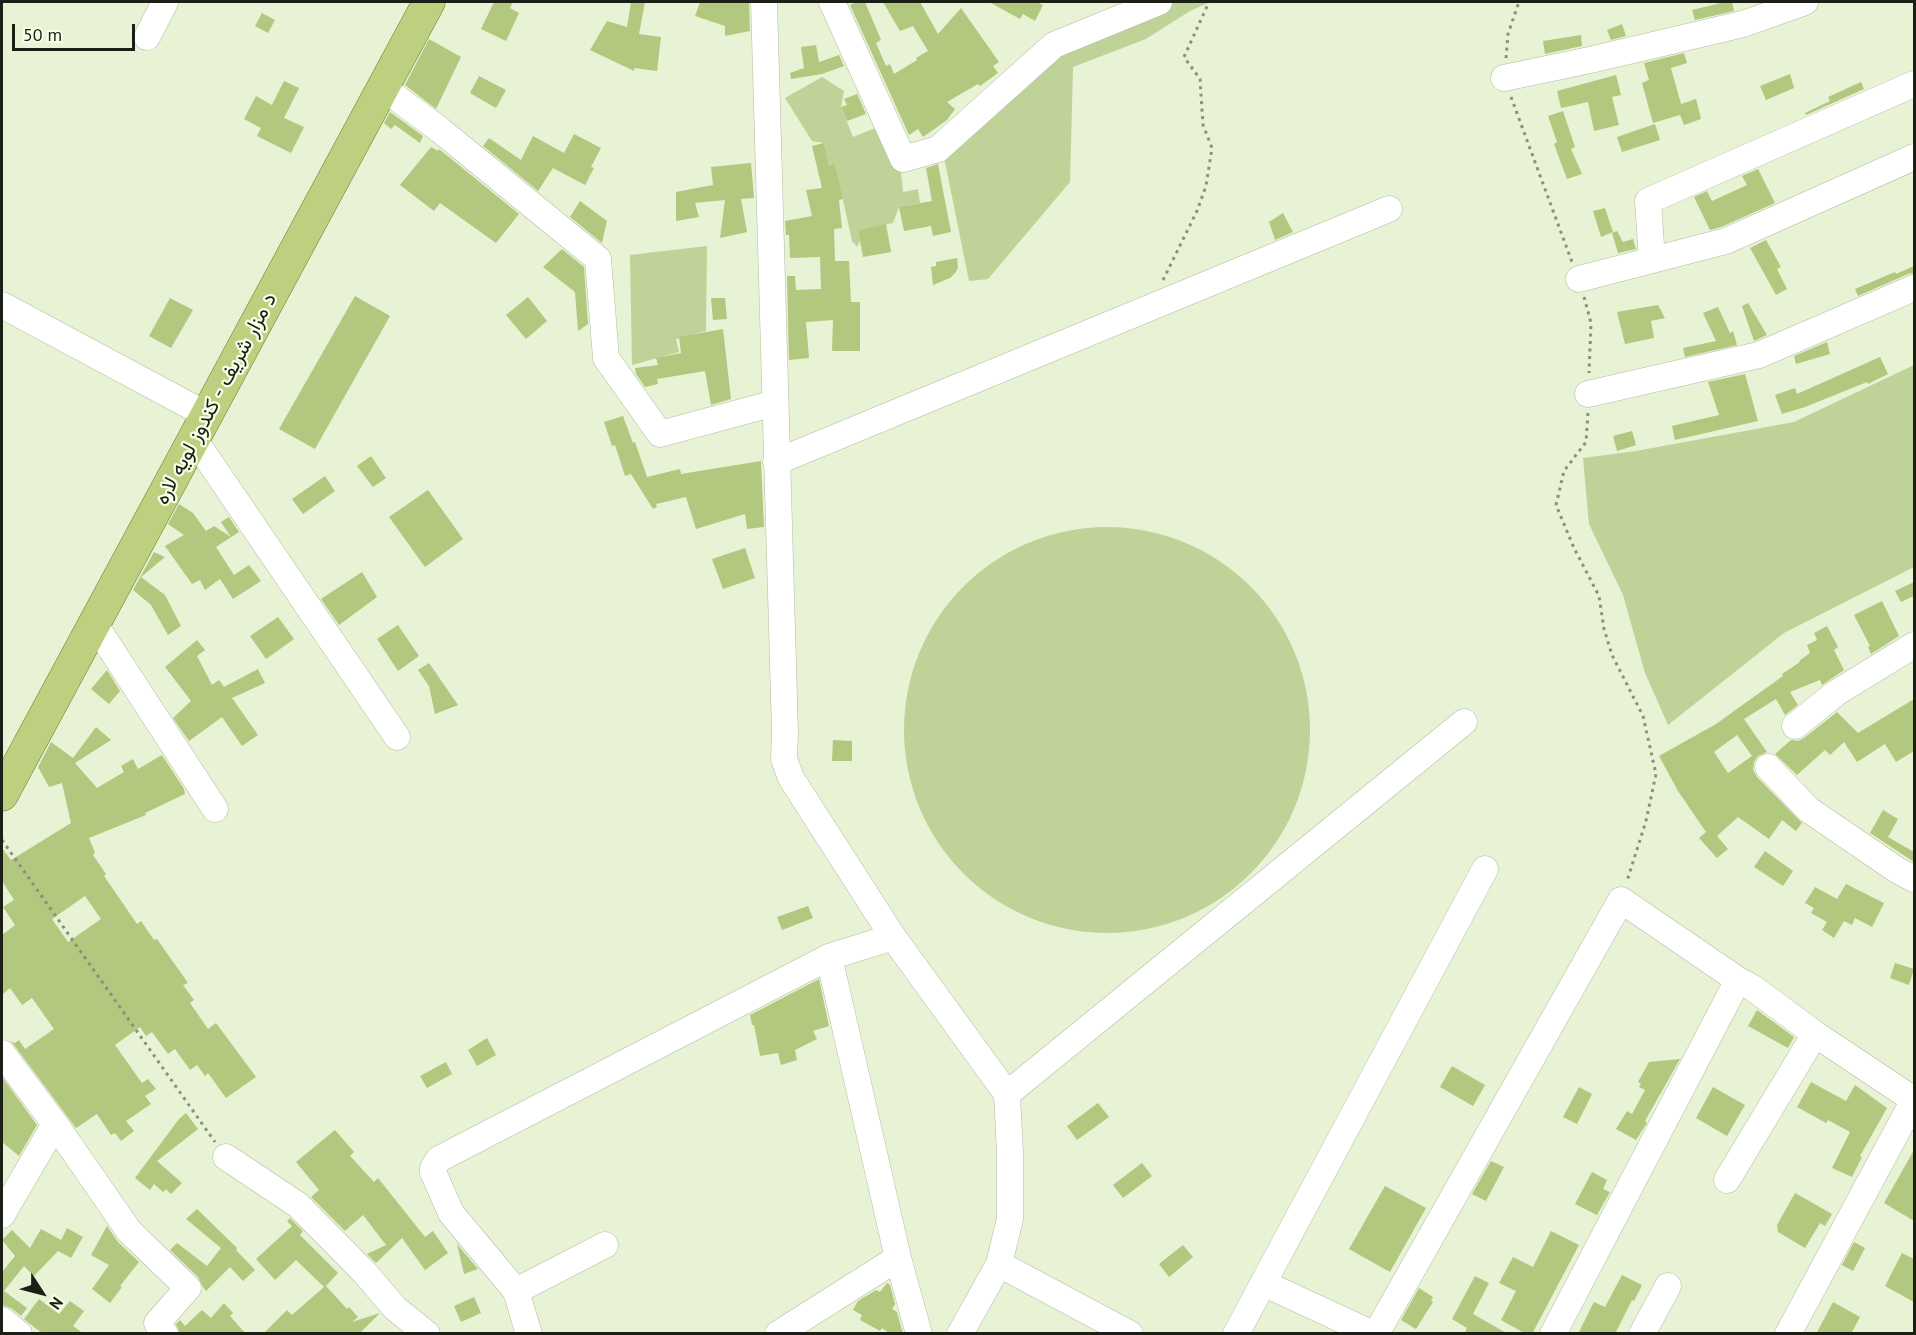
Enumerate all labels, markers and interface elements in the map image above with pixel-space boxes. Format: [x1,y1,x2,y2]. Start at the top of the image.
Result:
scale bar [15,12,138,50]
text: 50 m [23,23,62,46]
street label: د مزار شریف - کندوز لویه لاره [149,289,283,509]
north arrow [12,1263,72,1323]
text: N [45,1293,68,1314]

